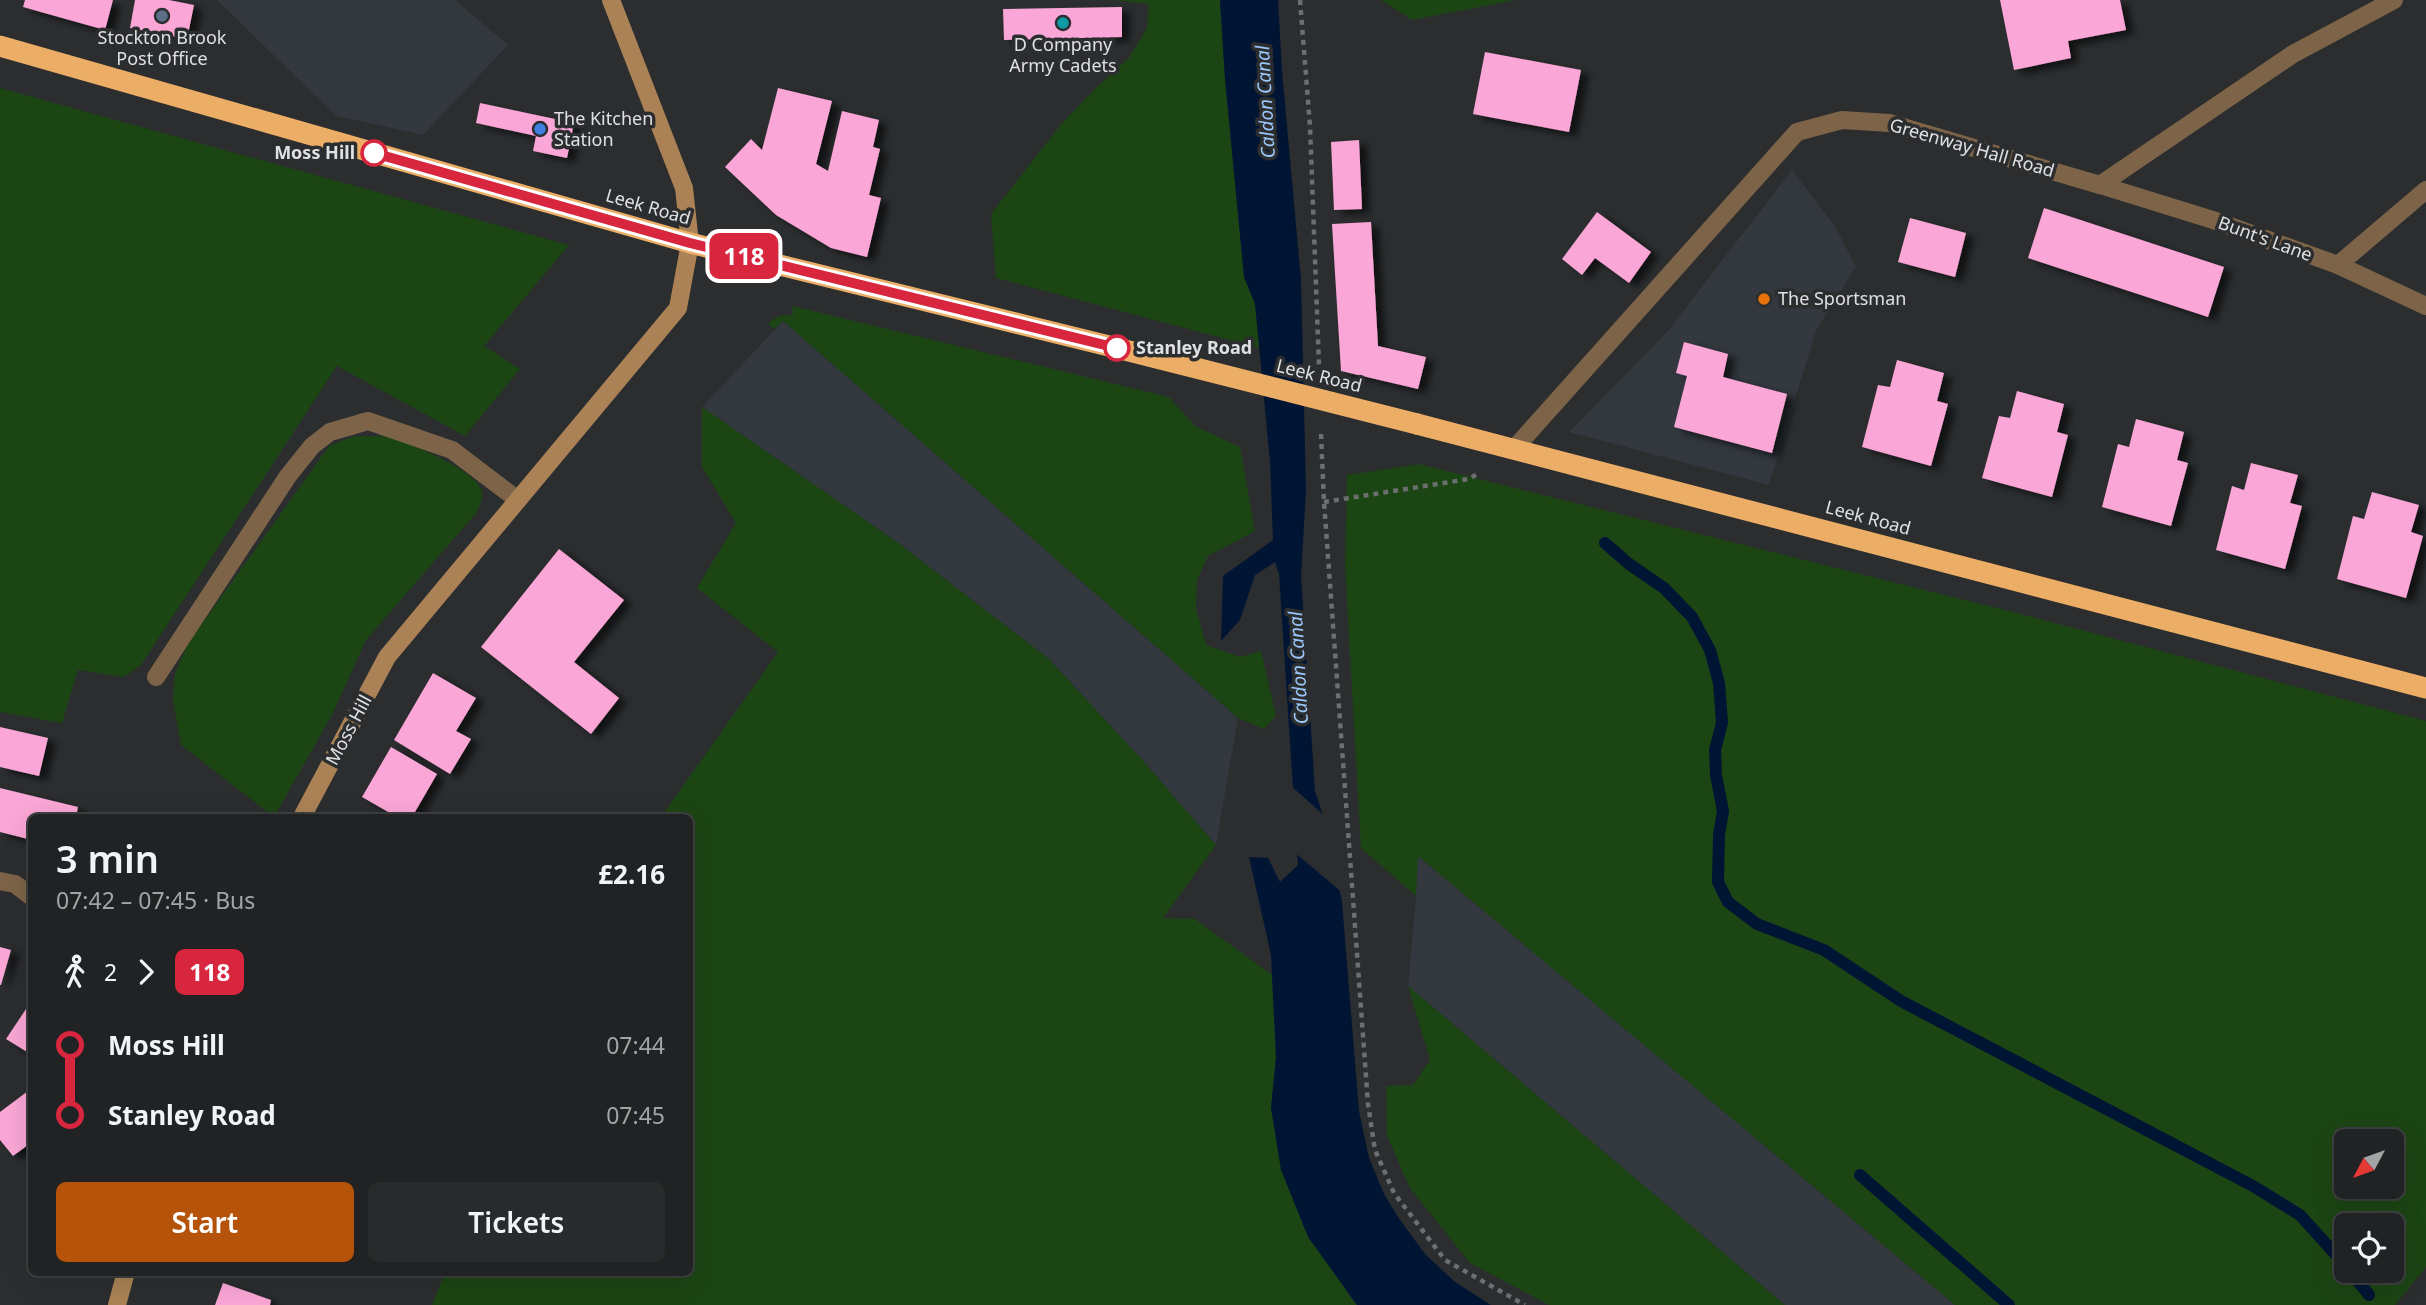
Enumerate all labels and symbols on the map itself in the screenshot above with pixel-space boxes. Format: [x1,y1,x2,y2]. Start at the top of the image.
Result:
marker: Stockton Brook Post Office [154,8,170,24]
marker: D Company Army Cadets [1055,15,1071,31]
place label: Stockton Brook Post Office [98,25,227,70]
place label: D Company Army Cadets [1009,32,1117,77]
water label: Caldon Canal [1249,44,1281,159]
place label: The Kitchen Station [554,106,653,151]
street label: Greenway Hall Road [1887,112,2057,182]
marker: The Kitchen Station [532,121,548,137]
place label: Moss Hill [274,140,355,164]
marker: Moss Hill [361,140,387,166]
street label: Leek Road [603,182,694,230]
street label: Bunt's Lane [2215,210,2316,266]
line badge: 118 [704,233,784,279]
place label: The Sportsman [1778,286,1906,310]
marker: The Sportsman [1756,291,1772,307]
marker: Stanley Road [1104,335,1130,361]
place label: Stanley Road [1136,335,1252,359]
street label: Leek Road [1274,353,1364,397]
street label: Leek Road [1823,494,1914,540]
water label: Caldon Canal [1282,610,1314,725]
street label: Moss Hill [320,690,377,769]
north arrow [2334,1129,2404,1199]

